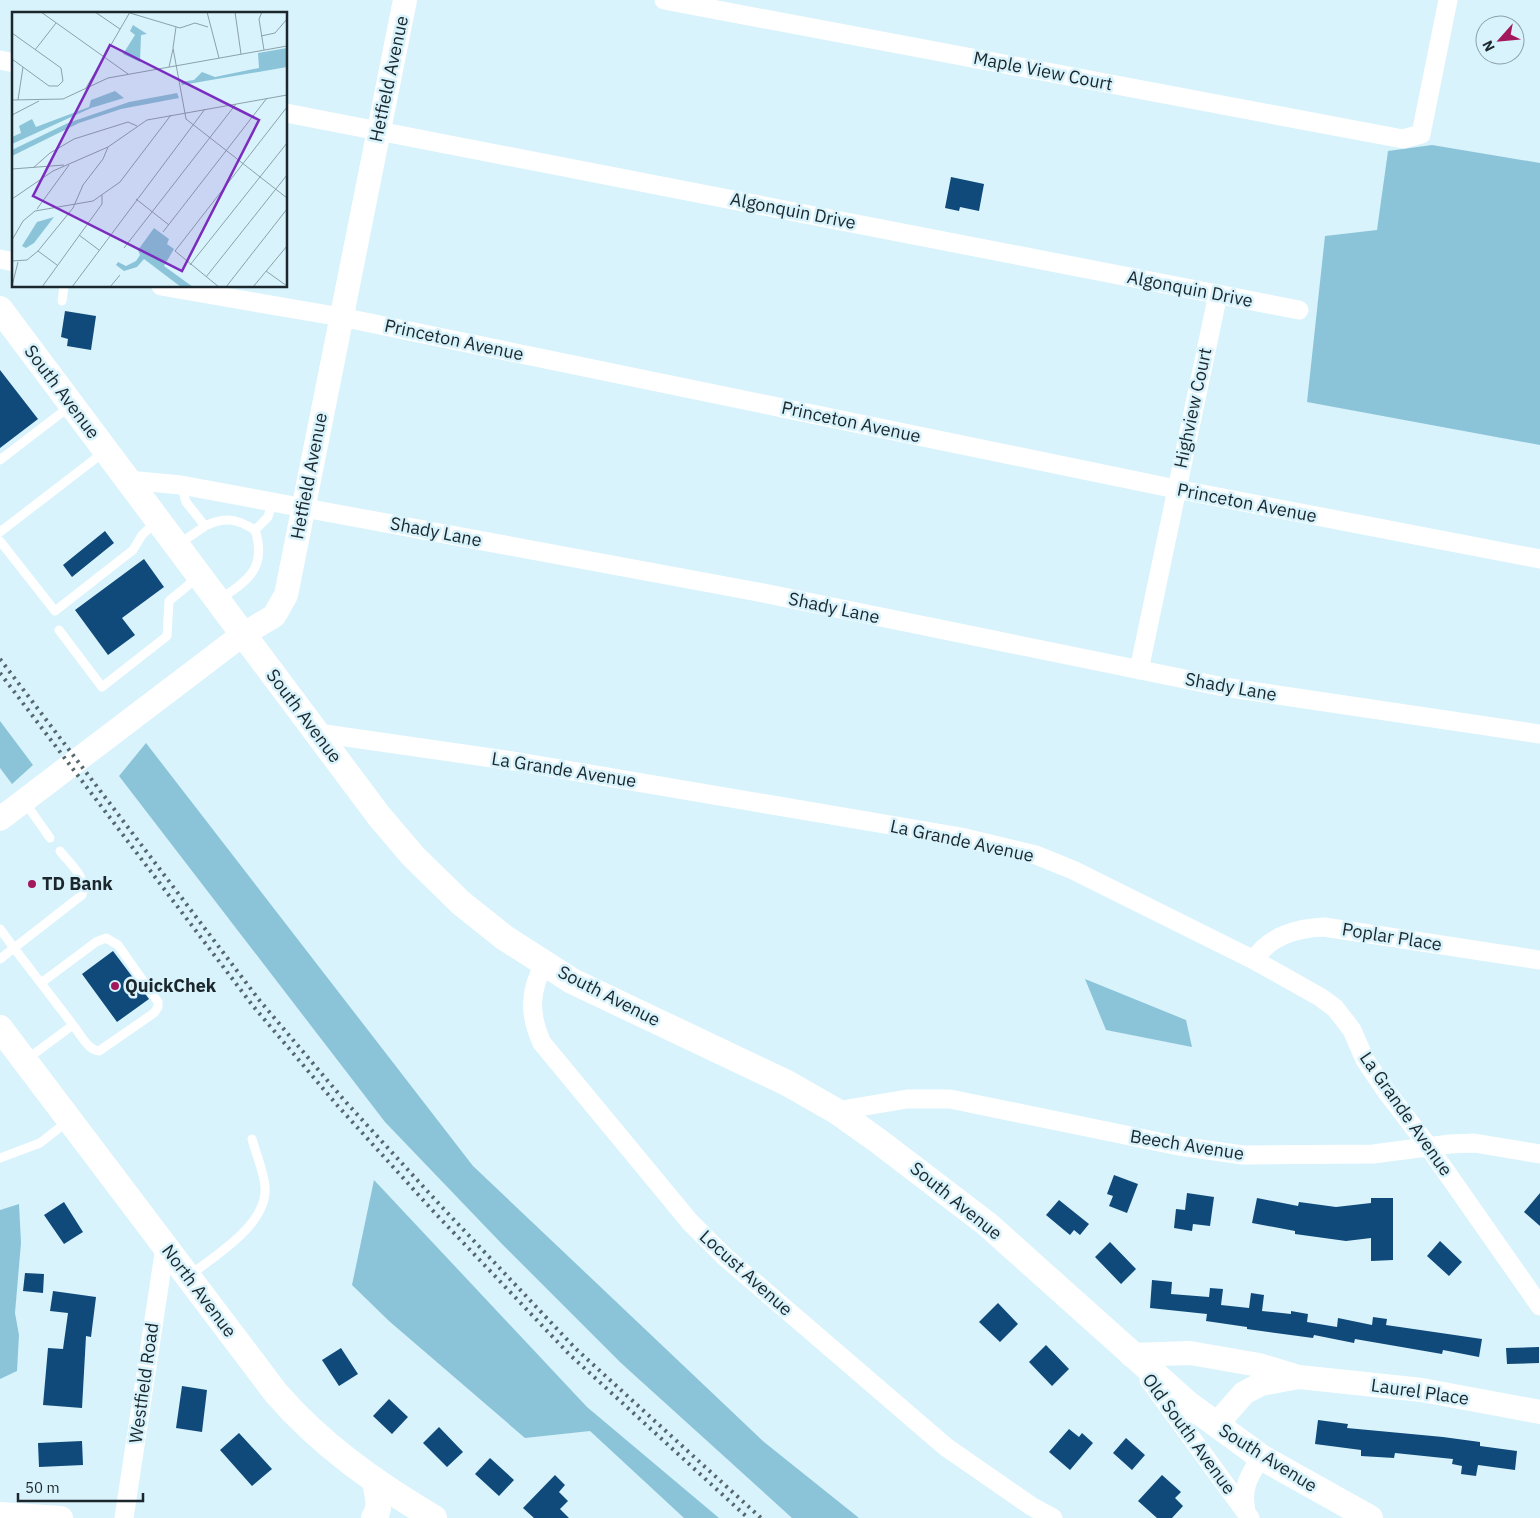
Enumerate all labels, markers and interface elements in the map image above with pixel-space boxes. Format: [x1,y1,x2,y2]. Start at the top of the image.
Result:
inset map [12,12,288,288]
street label: Hetfield Avenue [364,14,413,144]
north arrow [1475,15,1525,65]
text: N [1478,37,1499,55]
street label: Maple View Court [971,46,1115,95]
street label: Algonquin Drive [728,187,858,234]
street label: Algonquin Drive [1125,265,1255,312]
street label: Princeton Avenue [382,314,526,366]
street label: South Avenue [20,340,105,443]
street label: Highview Court [1169,346,1216,470]
street label: Princeton Avenue [779,396,923,448]
street label: Hetfield Avenue [285,411,332,541]
street label: Princeton Avenue [1175,478,1319,527]
street label: Shady Lane [388,511,484,552]
street label: Shady Lane [786,587,882,628]
street label: South Avenue [262,664,347,767]
street label: Shady Lane [1183,667,1279,706]
street label: La Grande Avenue [490,747,638,792]
street label: La Grande Avenue [888,814,1036,867]
place label: TD Bank [42,872,113,895]
marker: TD Bank [26,878,38,890]
street label: Poplar Place [1341,917,1444,956]
street label: South Avenue [554,960,664,1031]
place label: QuickChek [125,974,217,997]
marker: QuickChek [109,980,121,992]
street label: La Grande Avenue [1355,1047,1458,1180]
street label: Beech Avenue [1128,1124,1246,1165]
street label: South Avenue [906,1157,1007,1245]
street label: Locust Avenue [695,1225,798,1321]
street label: North Avenue [157,1240,242,1342]
street label: Westfield Road [124,1321,163,1445]
street label: Old South Avenue [1138,1369,1241,1499]
street label: Laurel Place [1370,1373,1471,1410]
street label: South Avenue [1215,1418,1322,1497]
scale bar [18,1470,142,1502]
text: 50 m [25,1478,60,1497]

